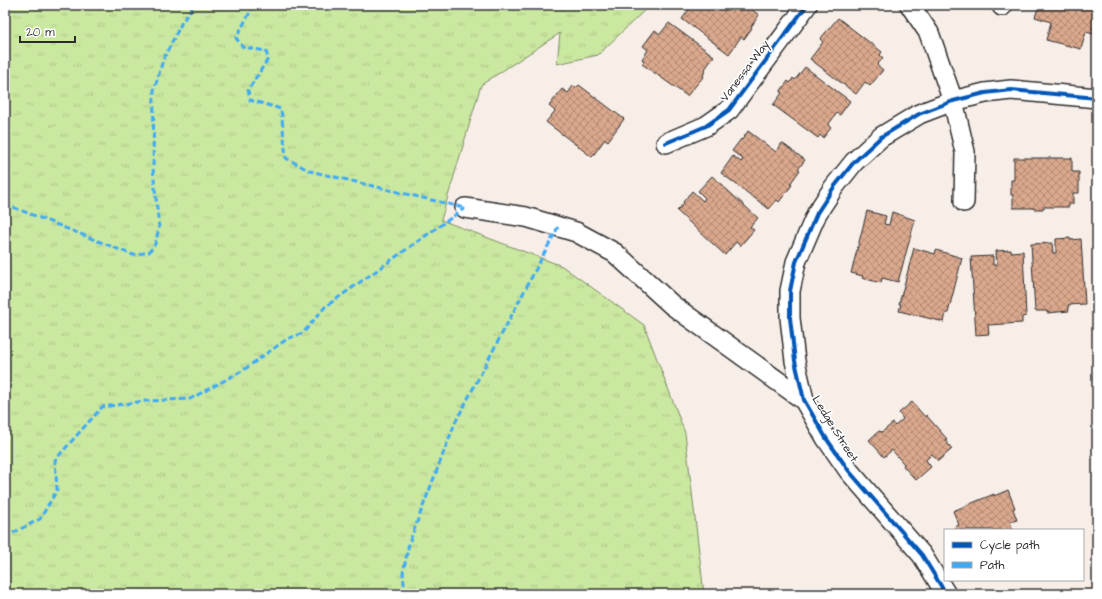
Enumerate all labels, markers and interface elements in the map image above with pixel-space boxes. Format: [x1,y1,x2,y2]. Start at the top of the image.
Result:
scale bar [20,18,75,44]
text: 20 m [26,24,55,41]
street label: Vanessa Way [716,36,775,106]
street label: Ledge Street [807,392,862,466]
legend [944,529,1084,581]
text: Cycle path [980,537,1039,555]
text: Path [980,557,1005,574]

